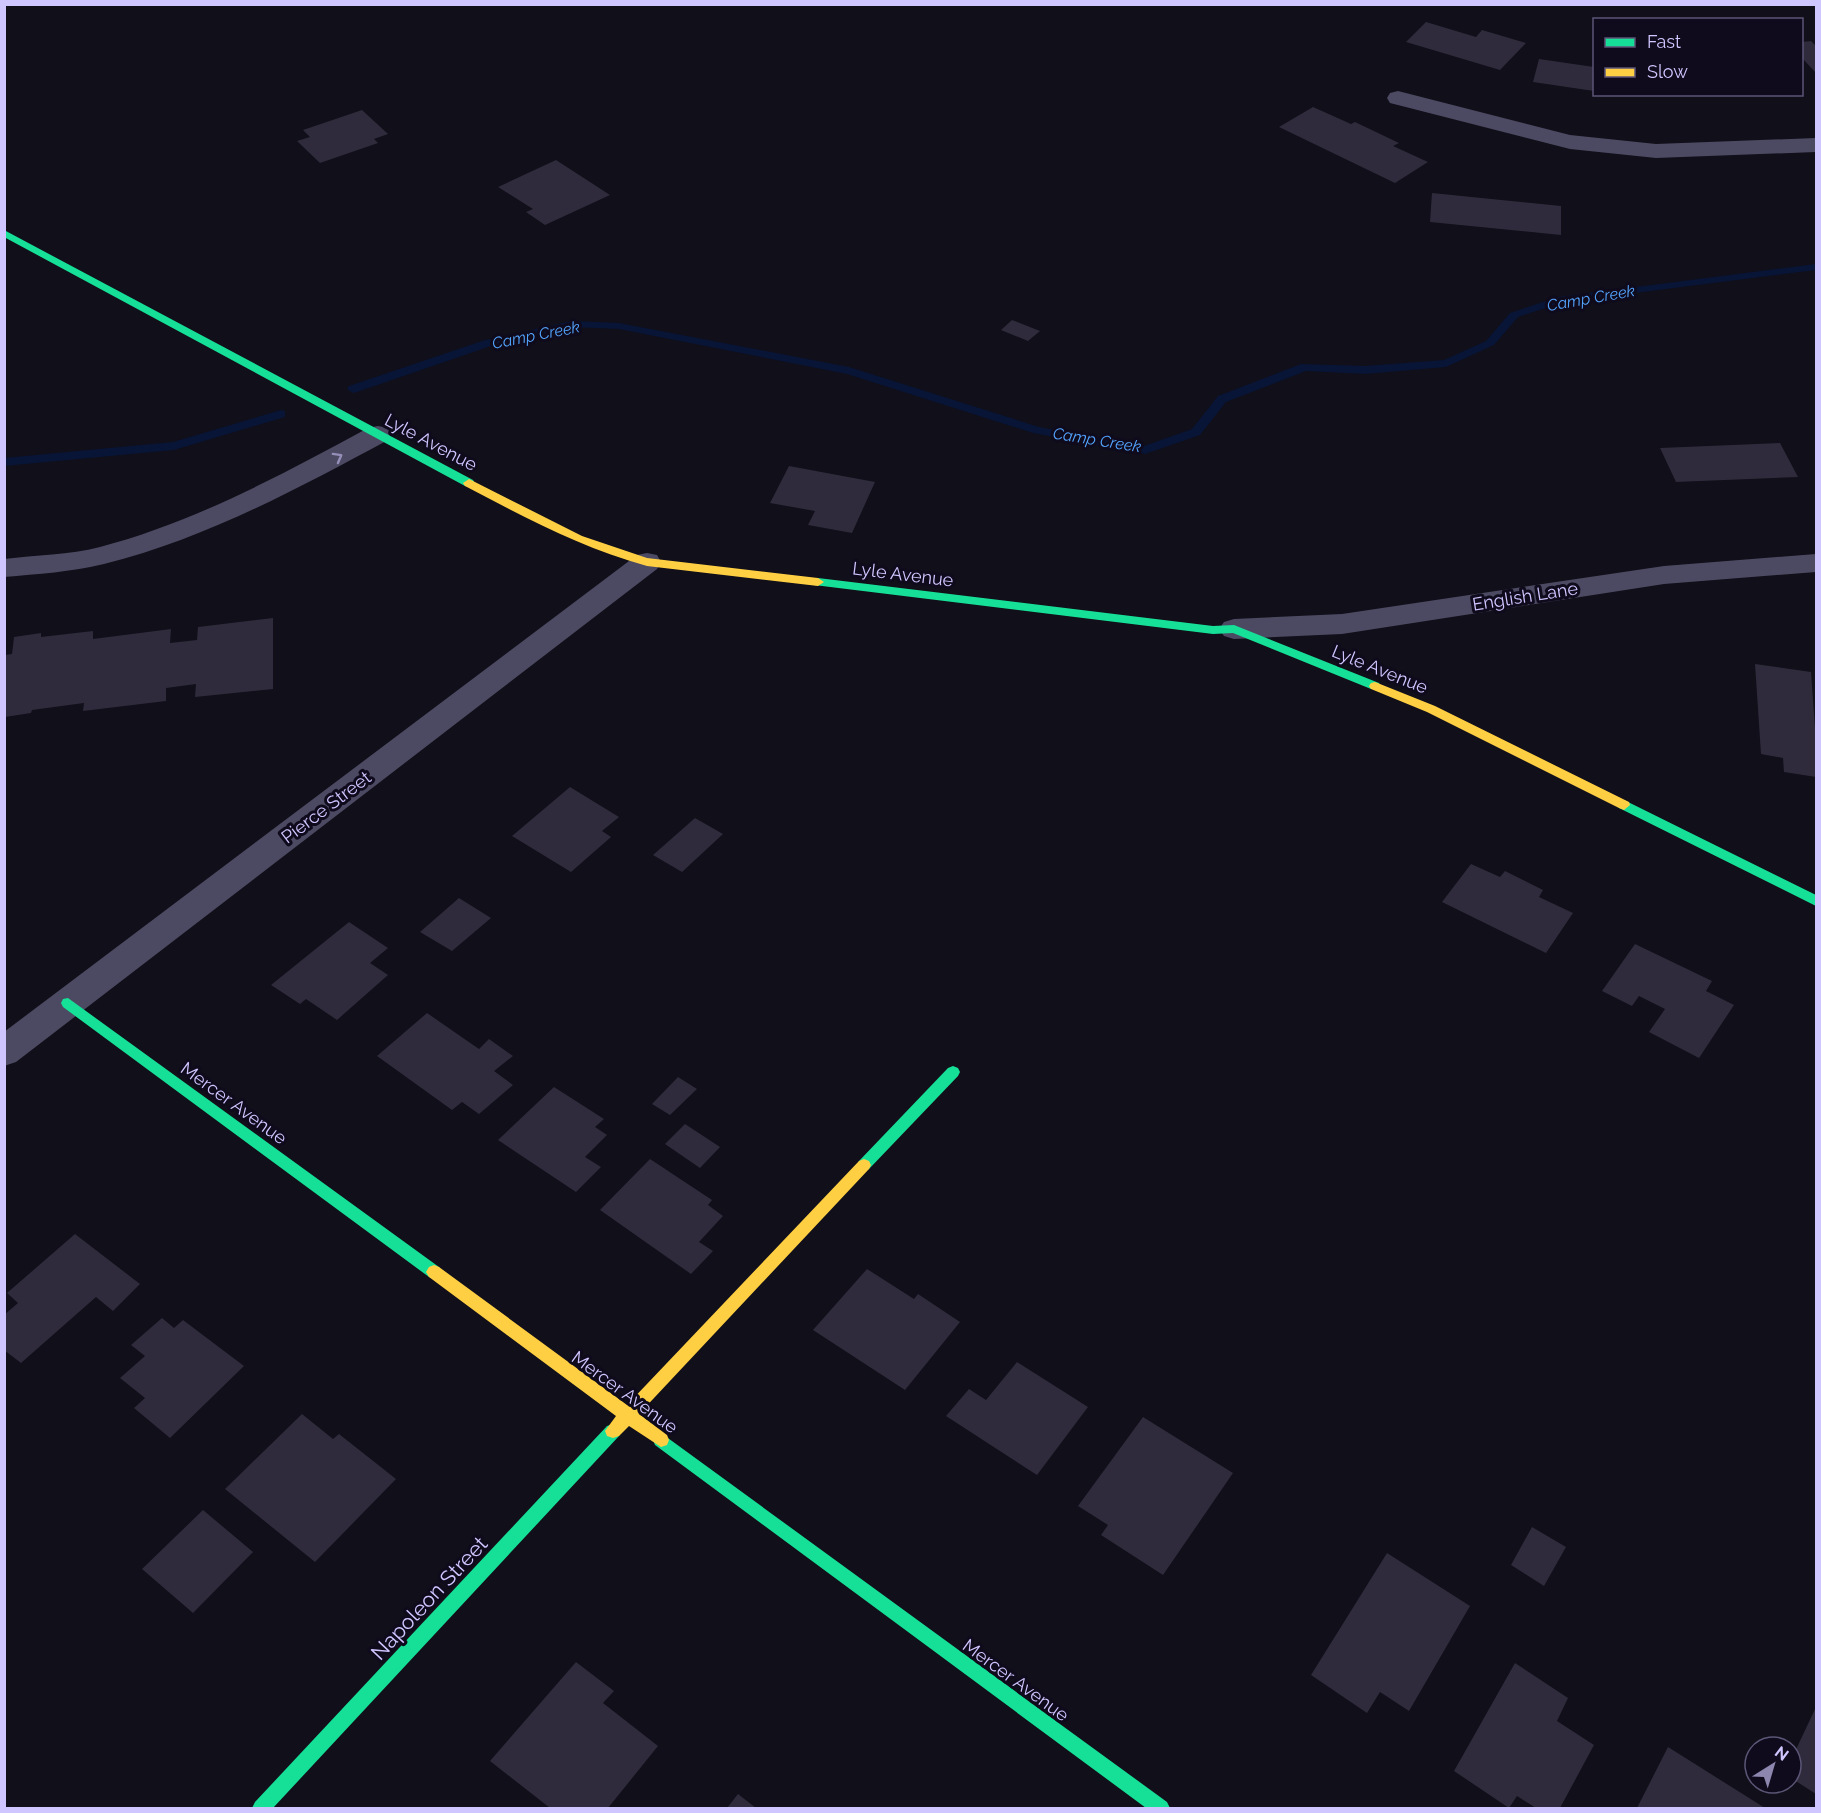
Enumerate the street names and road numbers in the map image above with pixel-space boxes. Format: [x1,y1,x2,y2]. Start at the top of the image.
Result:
street label: Lyle Avenue [381,409,481,475]
street label: Lyle Avenue [851,557,955,591]
street label: English Lane [1471,577,1580,615]
street label: Lyle Avenue [1329,640,1431,698]
street label: Pierce Street [277,767,375,847]
street label: Mercer Avenue [177,1058,291,1149]
street label: Mercer Avenue [568,1347,682,1438]
street label: Napoleon Street [366,1531,492,1665]
street label: Mercer Avenue [959,1635,1073,1726]

